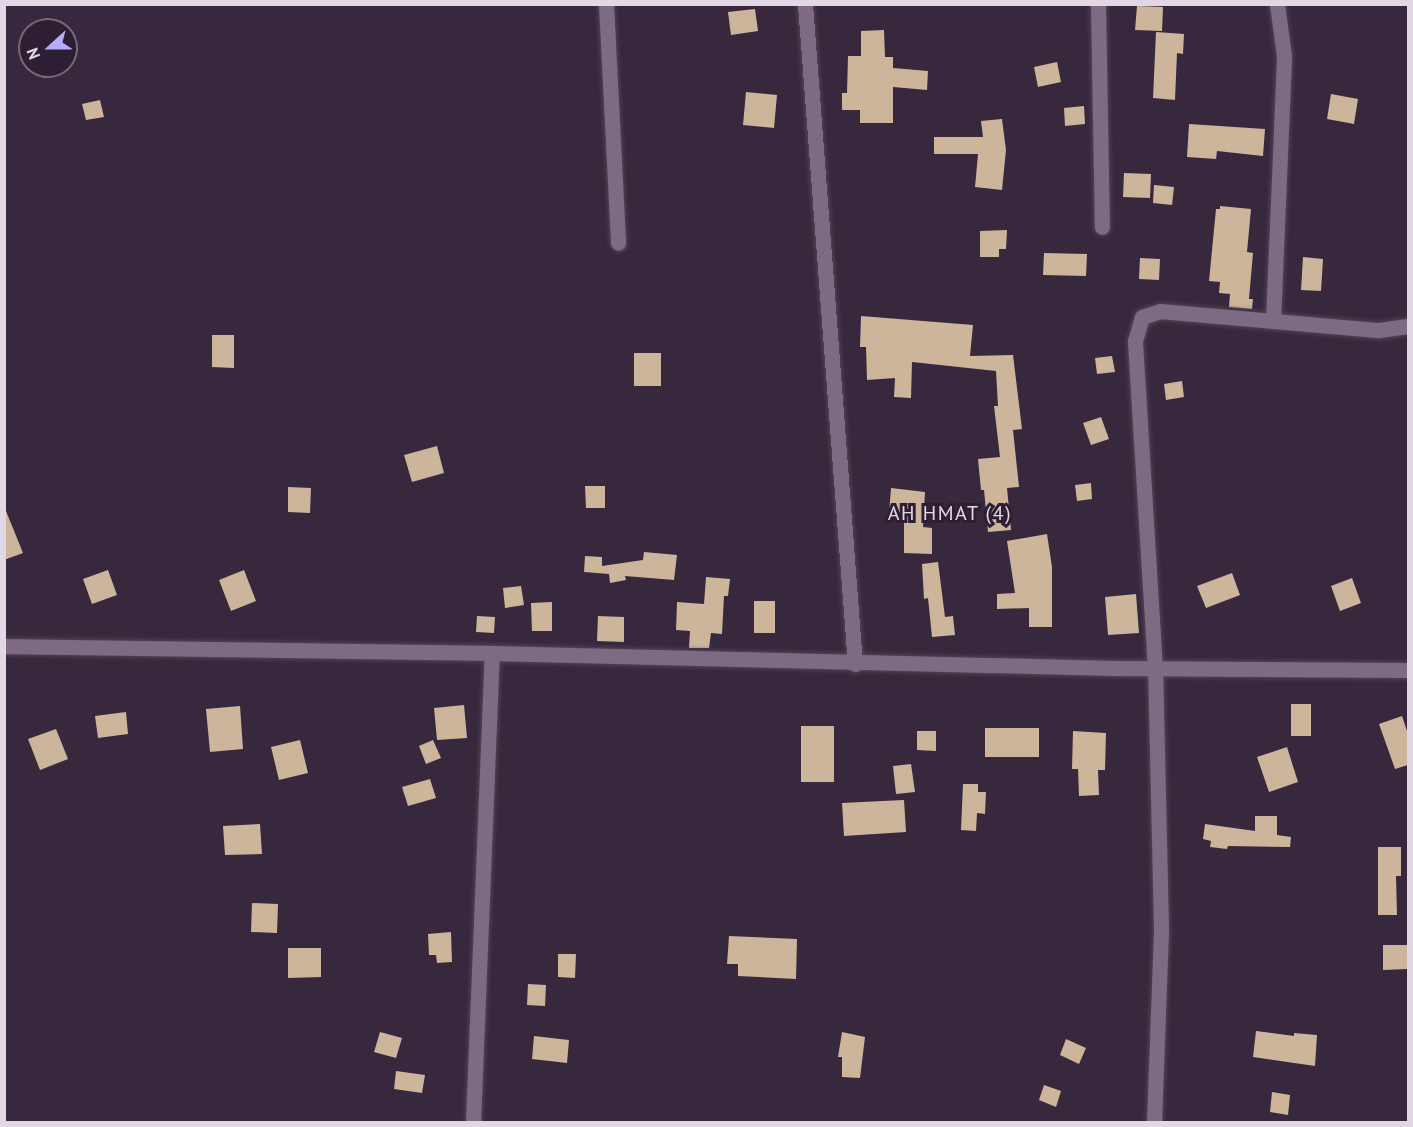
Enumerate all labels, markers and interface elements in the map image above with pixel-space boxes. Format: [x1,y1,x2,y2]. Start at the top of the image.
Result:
north arrow [18,18,78,78]
text: N [22,45,44,62]
district label: AH HMAT (4) [887,501,1013,525]

